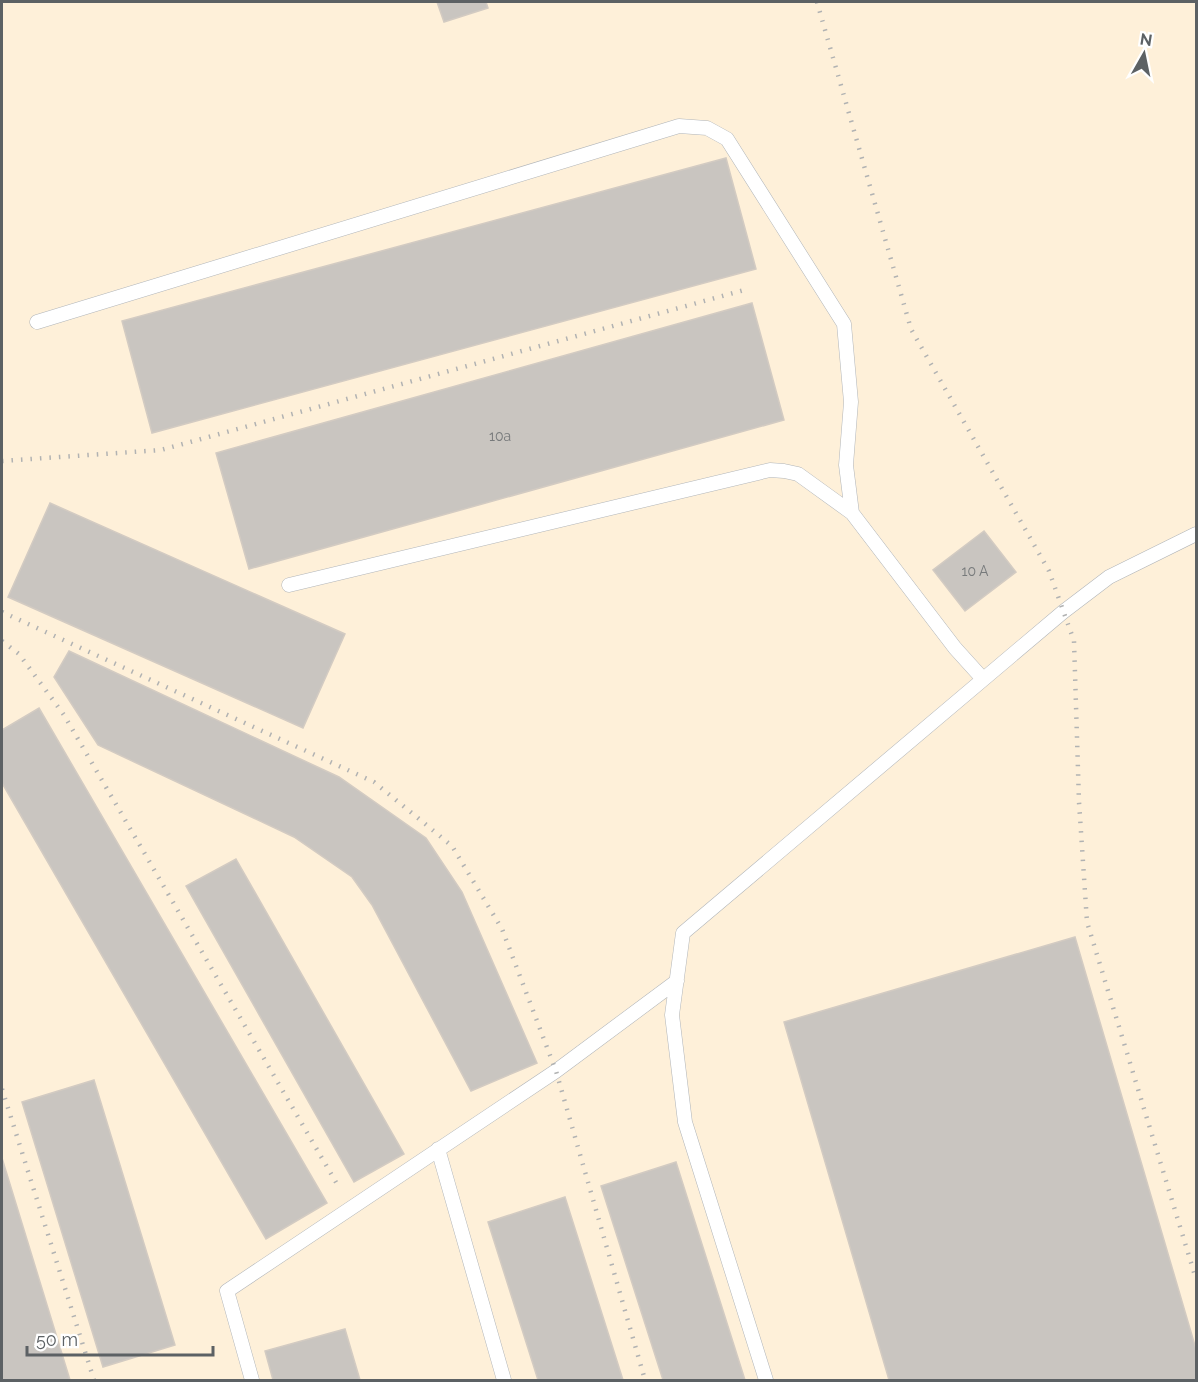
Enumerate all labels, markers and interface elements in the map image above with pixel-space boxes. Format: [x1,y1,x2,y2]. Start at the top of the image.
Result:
north arrow [1114,24,1174,84]
text: N [1139,29,1154,50]
house number: 10а [489,428,511,444]
house number: 10 А [961,563,989,579]
scale bar [27,1319,213,1357]
text: 50 m [36,1329,78,1350]

